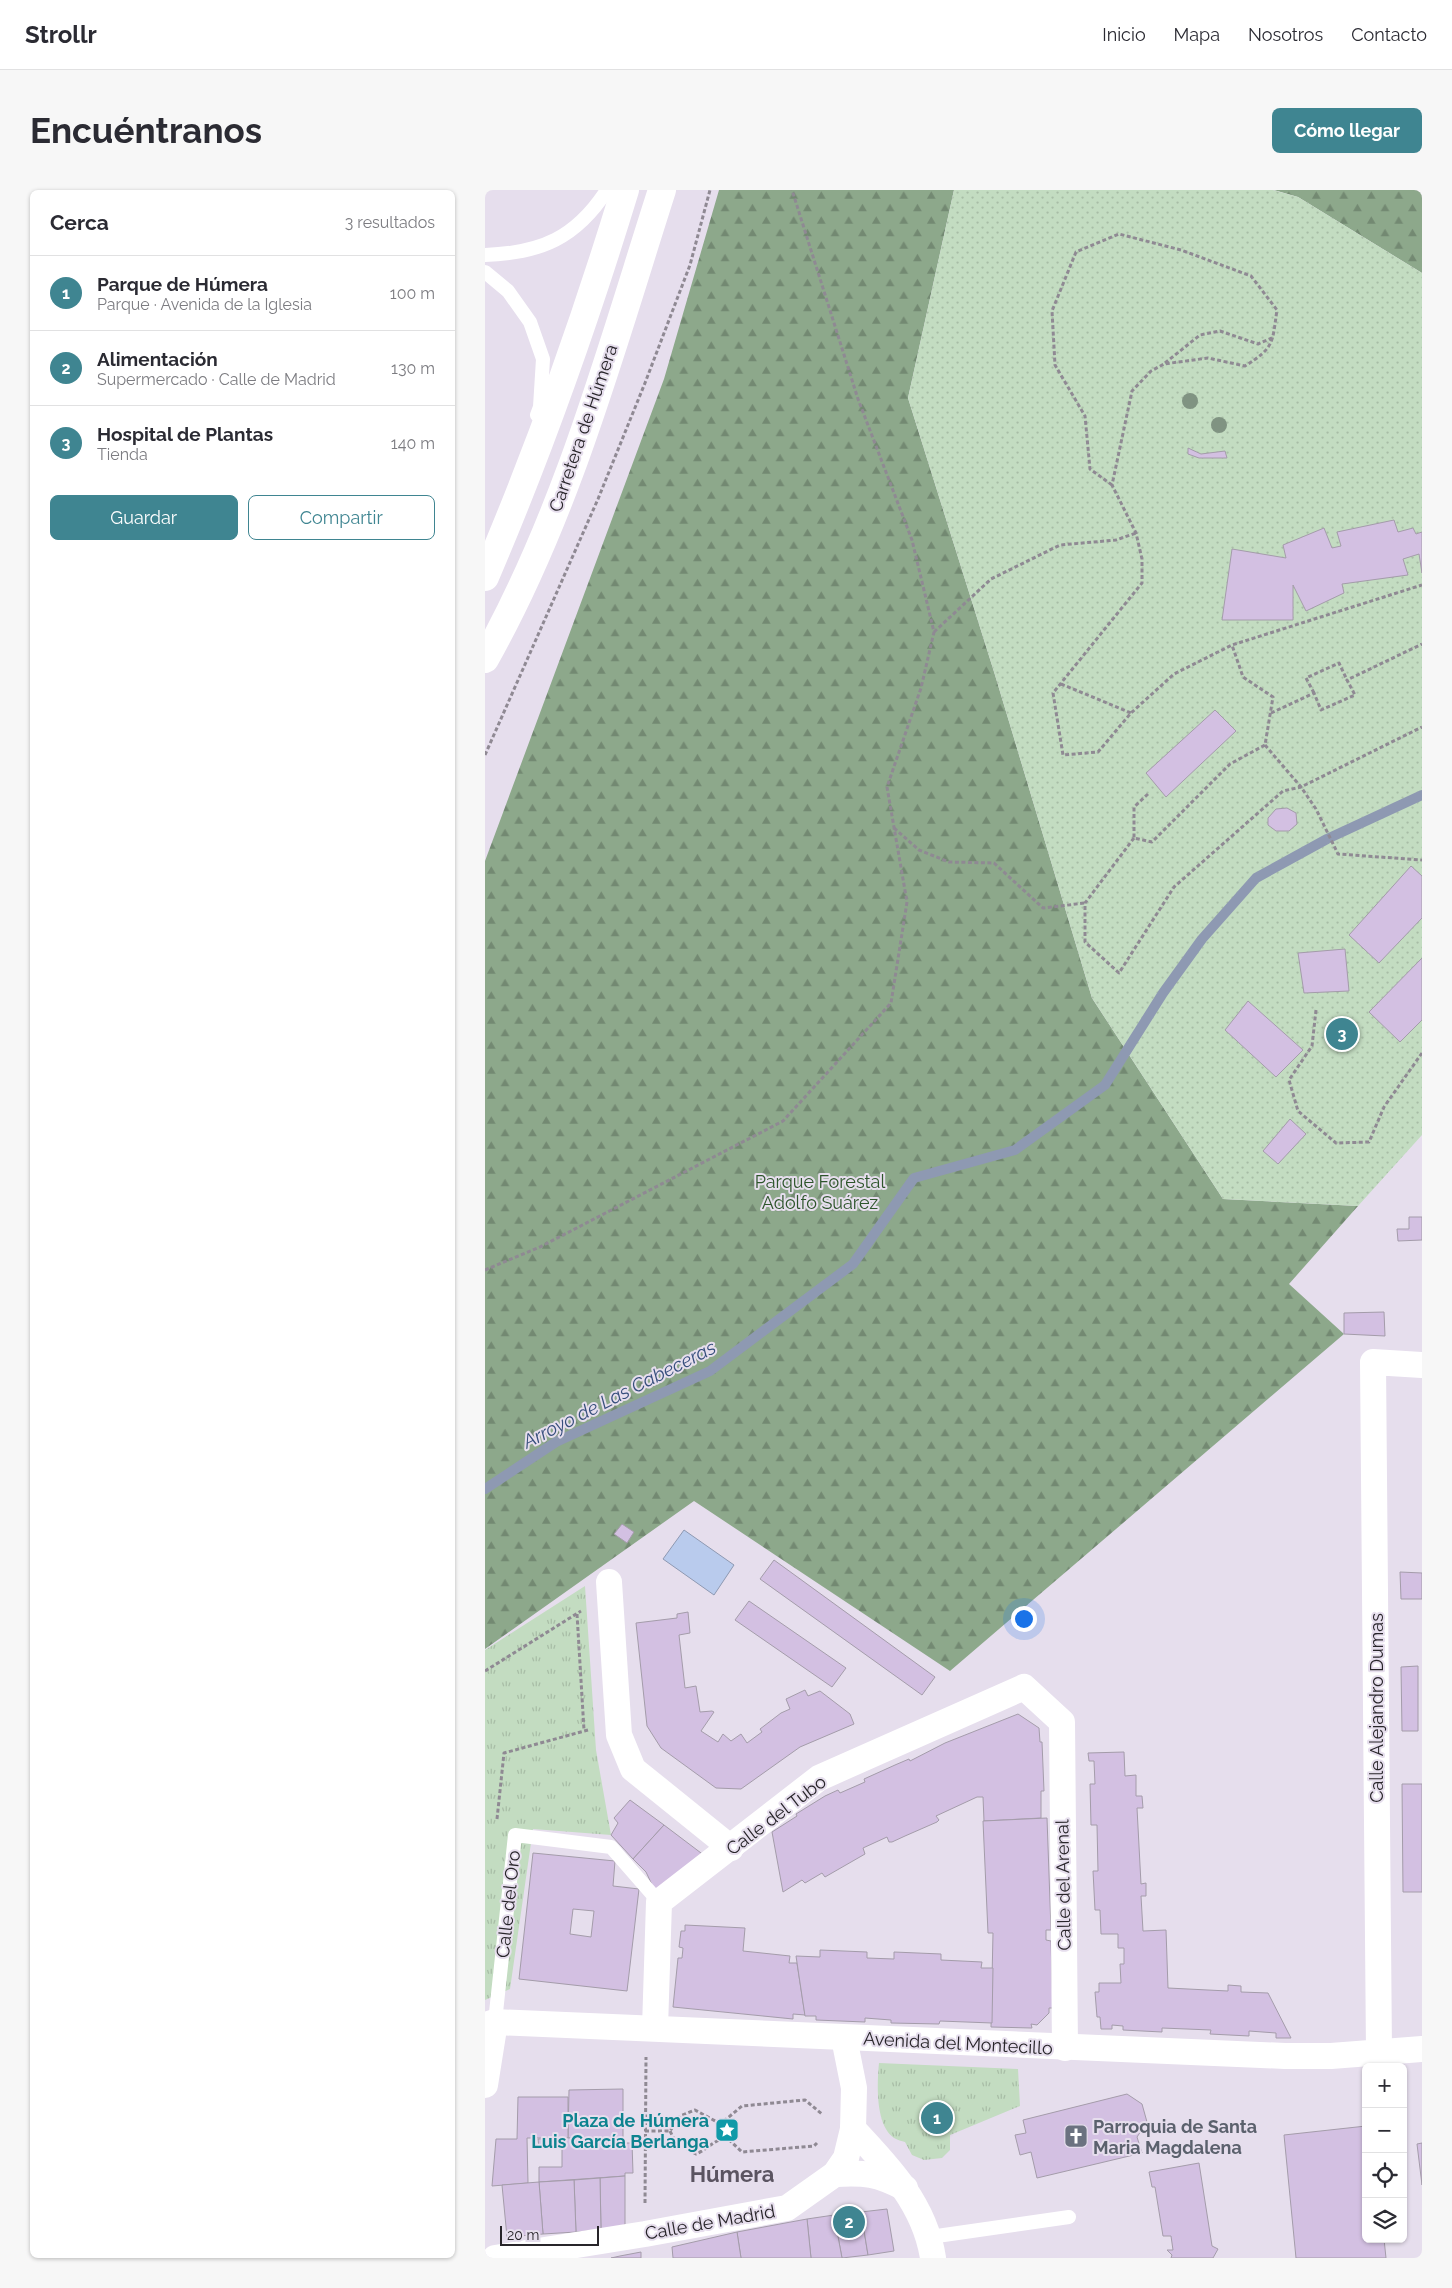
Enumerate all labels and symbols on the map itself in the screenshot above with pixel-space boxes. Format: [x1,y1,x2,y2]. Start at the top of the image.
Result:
street label: Carretera de Húmera [544,342,622,514]
pin: 3 [1326,1015,1358,1053]
park label: Parque Forestal Adolfo Suárez [755,1171,885,1213]
water label: Arroyo de Las Cabeceras [518,1336,719,1453]
your location [1011,1606,1037,1632]
street label: Calle Alejandro Dumas [1366,1613,1387,1803]
street label: Calle del Tubo [722,1771,830,1859]
street label: Calle del Arenal [1051,1819,1075,1951]
street label: Calle del Oro [492,1849,524,1959]
street label: Avenida del Montecillo [863,2028,1054,2058]
pin: 1 [921,2099,953,2137]
place label: Plaza de Húmera Luis García Berlanga [531,2110,709,2152]
place label: Parroquia de Santa Maria Magdalena [1093,2116,1257,2158]
place icon: Plaza de Húmera Luis García Berlanga [714,2117,740,2143]
church icon: Parroquia de Santa Maria Magdalena [1063,2123,1089,2149]
district label: Húmera [690,2161,774,2187]
street label: Calle de Madrid [643,2200,777,2244]
pin: 2 [833,2203,865,2241]
scale bar [500,2223,599,2246]

